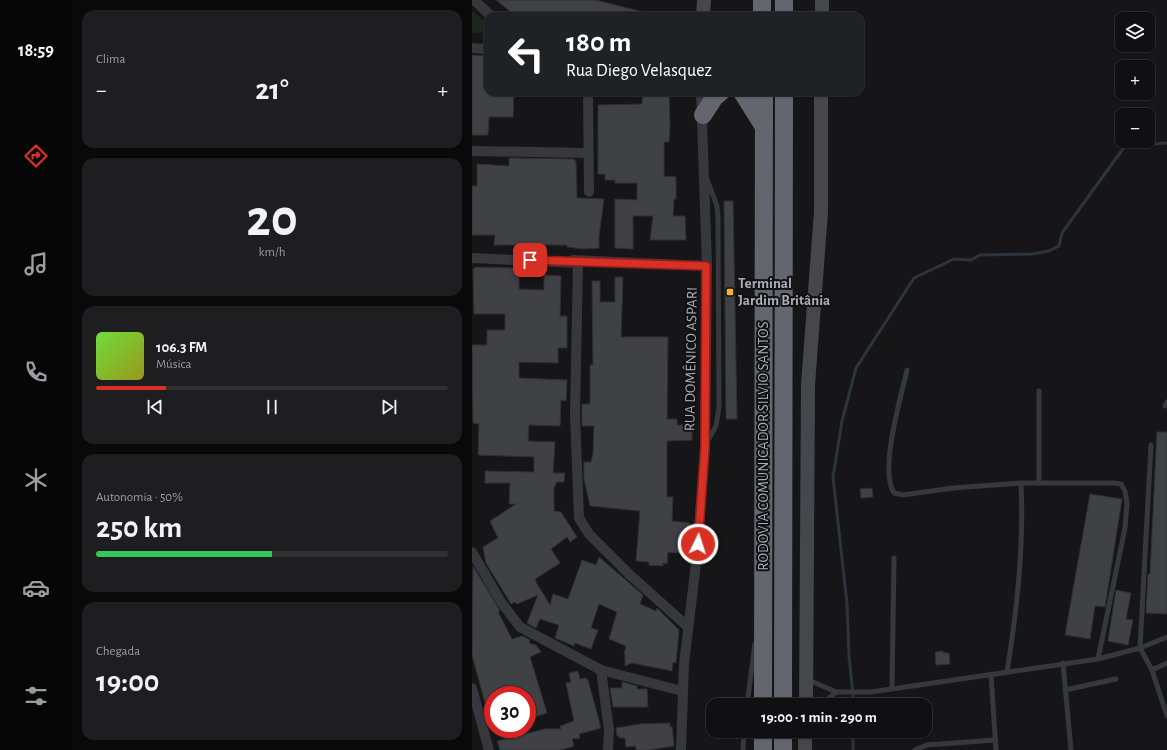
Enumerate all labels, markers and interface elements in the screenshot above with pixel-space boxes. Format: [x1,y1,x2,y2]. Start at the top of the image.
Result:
map controls [1115,12,1155,148]
button: layers [1115,12,1155,52]
icon: left [500,28,552,80]
text: 180 m [566,29,631,57]
text: 18:59 [18,42,54,60]
text: Clima [96,53,126,66]
button: + [1115,60,1155,100]
text: Rua Diego Velasquez [566,62,712,80]
text: 21° [255,75,289,105]
text: − [96,79,107,101]
text: + [437,79,448,101]
button: − [1115,108,1155,148]
icon: directions [22,142,50,170]
text: 20 [246,193,298,245]
pin [513,243,547,277]
text: km/h [259,246,285,259]
icon: arrive [519,249,541,271]
icon: music [22,250,50,278]
place label: Terminal Jardim Britânia [738,276,830,308]
street label: RUA DOMÊNICO ASPARI [681,287,700,431]
marker: Terminal Jardim Britânia [725,287,735,297]
street label: RODOVIA COMUNICADOR SILVIO SANTOS [756,321,771,571]
text: 106.3 FM [156,340,207,355]
icon: phone [22,358,50,386]
text: Música [156,358,191,371]
icon: previous [144,396,166,418]
icon: pause [261,396,283,418]
icon: next [378,396,400,418]
icon: climate [22,466,50,494]
text: Autonomia · 50% [96,491,183,504]
text: 250 km [96,513,182,543]
position arrow [677,523,719,565]
icon: car [22,574,50,602]
text: Chegada [96,645,140,658]
text: 19:00 [96,667,159,697]
icon: filters [22,682,50,710]
speed limit sign: 30 [484,686,536,738]
text: 19:00 · 1 min · 290 m [761,710,877,725]

